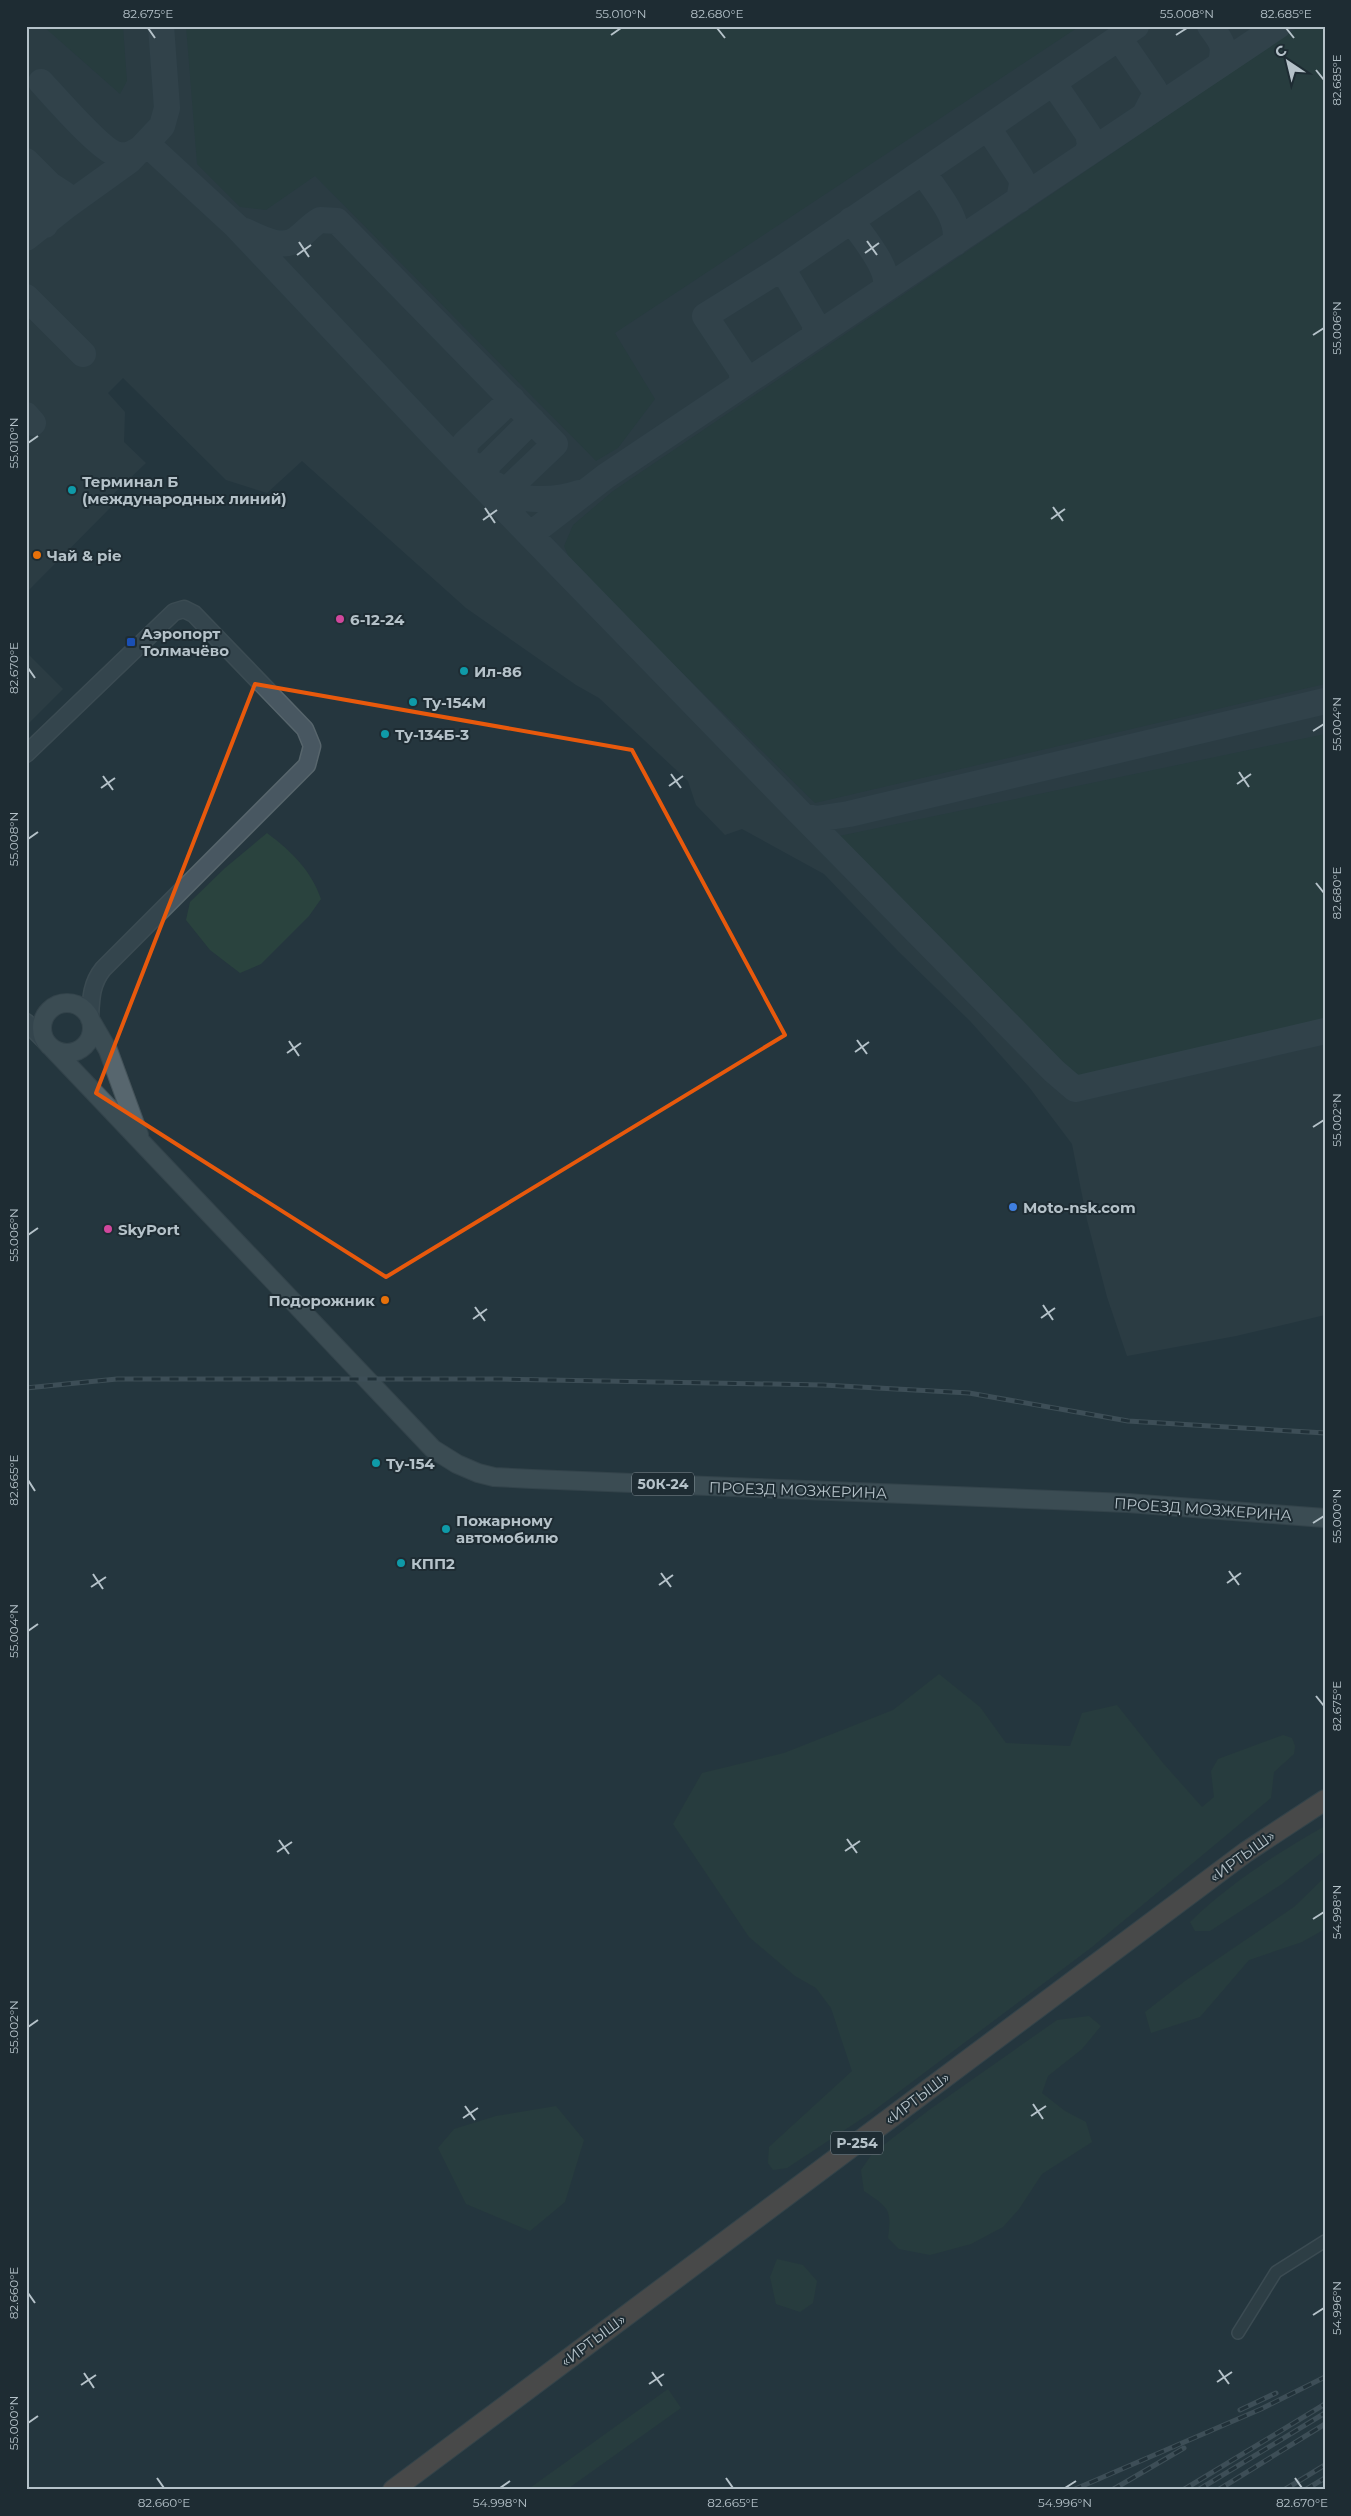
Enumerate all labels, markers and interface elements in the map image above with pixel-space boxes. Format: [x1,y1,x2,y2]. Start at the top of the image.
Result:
text: 82.675°E [123,6,173,21]
text: 55.010°N [596,6,646,21]
text: 82.680°E [691,6,744,21]
text: 55.008°N [1160,6,1214,21]
text: 82.685°E [1260,6,1312,21]
north arrow [1264,38,1314,88]
text: С [1271,41,1290,62]
text: 82.685°E [1329,54,1344,106]
text: 55.006°N [1329,301,1344,355]
text: 55.010°N [6,418,21,468]
place label: Терминал Б (международных линий) [82,472,287,508]
marker: Терминал Б (международных линий) [66,484,78,496]
place label: Чай & pie [47,546,121,565]
marker: Чай & pie [31,549,43,561]
place label: 6-12-24 [350,610,405,629]
marker: 6-12-24 [334,613,346,625]
place label: Аэропорт Толмачёво [141,624,229,660]
marker: Аэропорт Толмачёво [125,636,137,648]
text: 82.670°E [6,642,21,694]
place label: Ил-86 [474,662,522,681]
marker: Ил-86 [458,665,470,677]
place label: Ту-154М [423,693,486,712]
marker: Ту-154М [407,696,419,708]
text: 55.004°N [1329,697,1344,751]
place label: Ту-134Б-3 [395,725,469,744]
marker: Ту-134Б-3 [379,728,391,740]
text: 55.008°N [6,812,21,866]
text: 82.680°E [1329,867,1344,920]
text: 55.002°N [1329,1093,1344,1147]
place label: Moto-nsk.com [1023,1198,1136,1217]
marker: Moto-nsk.com [1007,1201,1019,1213]
text: 55.006°N [6,1208,21,1262]
place label: SkyPort [118,1220,180,1239]
marker: SkyPort [102,1223,114,1235]
place label: Подорожник [268,1291,375,1310]
marker: Подорожник [379,1294,391,1306]
text: 82.665°E [6,1454,21,1506]
place label: Ту-154 [386,1454,435,1473]
marker: Ту-154 [370,1457,382,1469]
road number: 50К-24 [632,1472,694,1496]
street label: ПРОЕЗД МОЗЖЕРИНА [709,1477,887,1503]
text: 55.000°N [1329,1489,1344,1543]
street label: ПРОЕЗД МОЗЖЕРИНА [1113,1493,1293,1525]
place label: Пожарному автомобилю [456,1511,559,1547]
marker: Пожарному автомобилю [440,1523,452,1535]
place label: КПП2 [411,1554,455,1573]
marker: КПП2 [395,1557,407,1569]
text: 55.004°N [6,1604,21,1658]
text: 82.675°E [1329,1681,1344,1731]
street label: «ИРТЫШ» [1205,1826,1279,1886]
text: 54.998°N [1329,1885,1344,1939]
text: 55.002°N [6,2000,21,2054]
street label: «ИРТЫШ» [881,2067,953,2129]
road number: Р-254 [831,2132,883,2154]
text: 82.660°E [6,2267,21,2319]
text: 54.996°N [1329,2281,1344,2335]
street label: «ИРТЫШ» [557,2309,629,2371]
text: 55.000°N [6,2396,21,2450]
text: 82.660°E [138,2495,190,2510]
text: 54.998°N [473,2495,527,2510]
text: 82.665°E [707,2495,759,2510]
text: 54.996°N [1038,2495,1092,2510]
text: 82.670°E [1276,2495,1328,2510]

